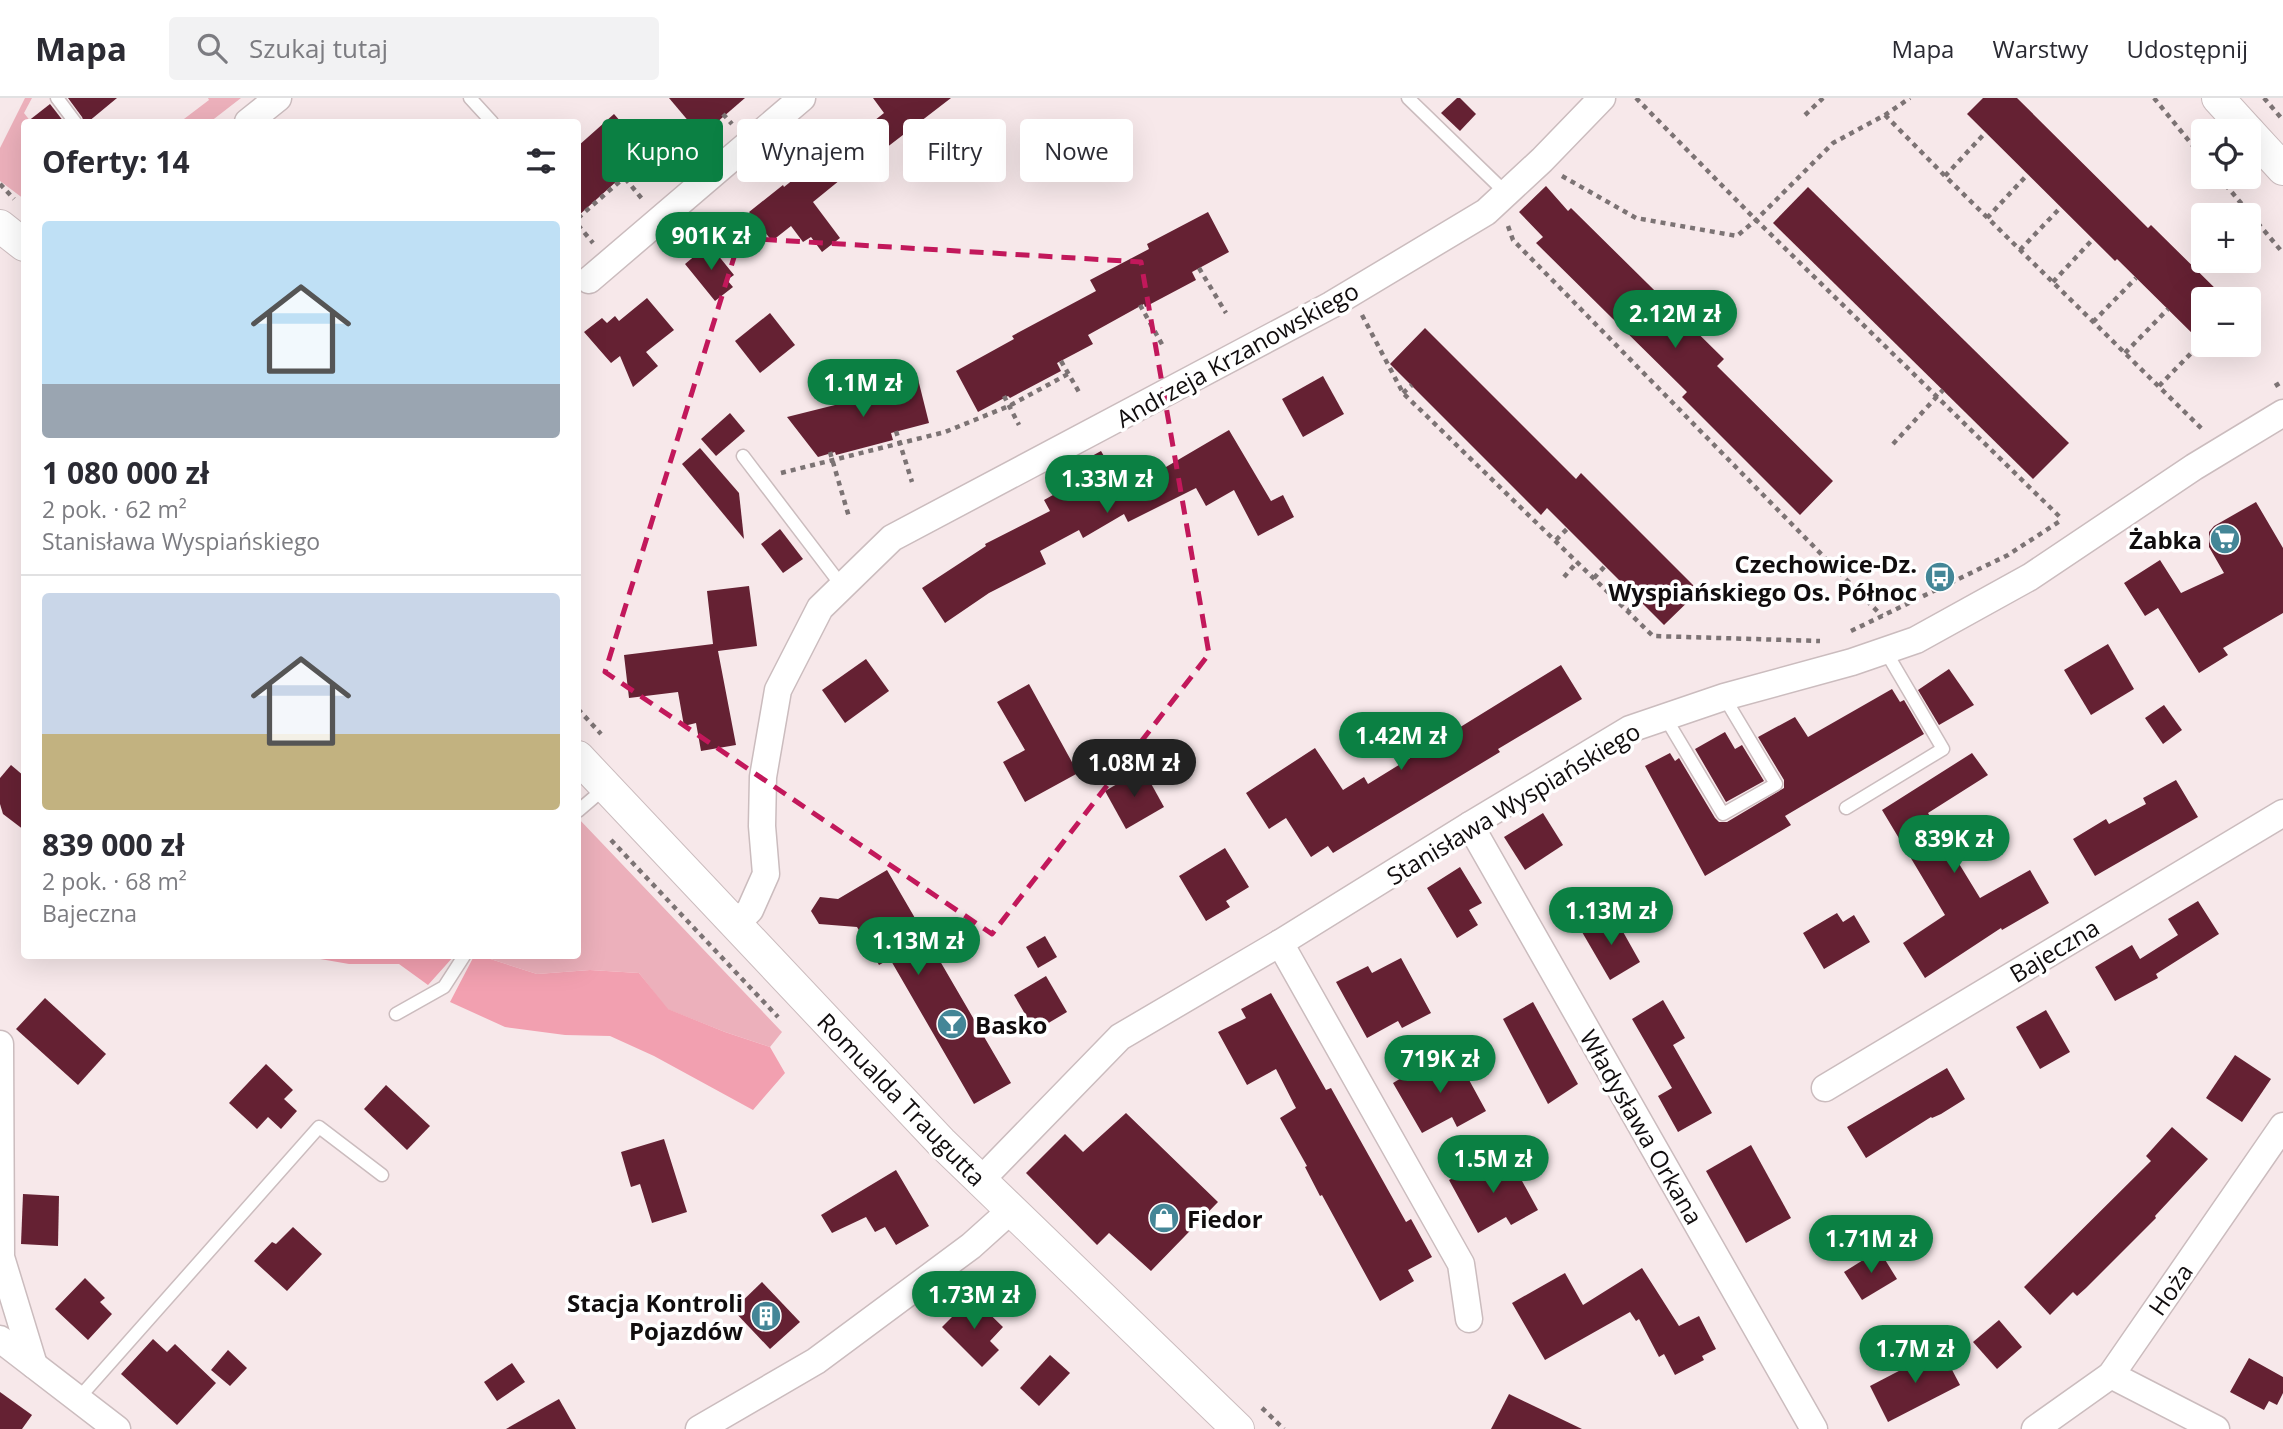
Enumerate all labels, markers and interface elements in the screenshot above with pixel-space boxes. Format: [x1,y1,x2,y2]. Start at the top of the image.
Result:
search box [169,17,659,80]
text: Mapa [35,26,127,71]
icon: search [193,29,231,67]
text: Szukaj tutaj [249,30,388,66]
text: Mapa [1892,32,1954,65]
text: Warstwy [1992,32,2088,65]
text: Udostępnij [2126,32,2248,65]
chip: Kupno [602,119,723,182]
chip: Wynajem [737,119,889,182]
chip: Filtry [903,119,1006,182]
chip: Nowe [1020,119,1133,182]
map controls [2191,119,2261,357]
button: locate [2191,119,2261,189]
text: Oferty: 14 [42,141,190,182]
icon: filters [522,142,560,180]
button: + [2191,203,2261,273]
pin: 901K zł [646,212,776,272]
text: 901K zł [672,219,750,251]
icon: home [238,266,364,392]
street label: Andrzeja Krzanowskiego [1110,273,1364,435]
button: − [2191,287,2261,357]
pin: 2.12M zł [1603,290,1747,350]
text: 2.12M zł [1629,297,1721,329]
pin: 1.1M zł [798,360,928,419]
text: 1.1M zł [824,366,902,398]
text: 1 080 000 zł [42,452,209,493]
pin: 1.33M zł [1035,456,1179,515]
text: 1.33M zł [1061,462,1153,494]
text: 2 pok. · 62 m² [42,493,187,525]
supermarket icon: Żabka [2208,522,2242,556]
place label: Żabka [2129,523,2202,556]
text: Stanisława Wyspiańskiego [42,525,320,557]
place label: Czechowice-Dz. Wyspiańskiego Os. Północ [1608,547,1917,608]
bus stop icon: Czechowice-Dz. Wyspiańskiego Os. Północ [1923,560,1957,594]
icon: home [238,638,364,764]
pin: 1.42M zł [1329,712,1473,772]
street label: Stanisława Wyspiańskiego [1380,714,1646,892]
text: 1.42M zł [1355,719,1447,751]
pin: 1.08M zł [1062,740,1206,799]
text: 1.08M zł [1088,746,1180,778]
pin: 839K zł [1889,816,2019,875]
text: 839K zł [1915,822,1993,854]
text: 839 000 zł [42,824,184,865]
text: 2 pok. · 68 m² [42,865,187,897]
pin: 1.13M zł [1539,888,1683,947]
text: 1.13M zł [1565,894,1657,926]
text: Bajeczna [42,897,137,929]
street label: Bajeczna [2003,910,2105,990]
pin: 1.13M zł [846,918,990,977]
text: 1.13M zł [872,924,964,956]
street label: Romualda Traugutta [811,1005,993,1193]
bar icon: Basko [935,1007,969,1041]
place label: Basko [975,1008,1047,1041]
street label: Władysława Orkana [1573,1024,1711,1230]
pin: 719K zł [1375,1035,1505,1095]
text: 719K zł [1401,1042,1479,1074]
pin: 1.5M zł [1428,1136,1558,1195]
text: 1.5M zł [1454,1142,1532,1174]
shop icon: Fiedor [1147,1201,1181,1235]
place label: Fiedor [1187,1202,1263,1235]
pin: 1.71M zł [1799,1216,1943,1275]
text: 1.71M zł [1825,1222,1917,1254]
street label: Hoża [2140,1256,2200,1322]
pin: 1.73M zł [902,1272,1046,1331]
text: 1.73M zł [928,1278,1020,1310]
place label: Stacja Kontroli Pojazdów [567,1286,743,1347]
building icon: Stacja Kontroli Pojazdów [749,1299,783,1333]
pin: 1.7M zł [1850,1326,1980,1385]
text: 1.7M zł [1876,1332,1954,1364]

